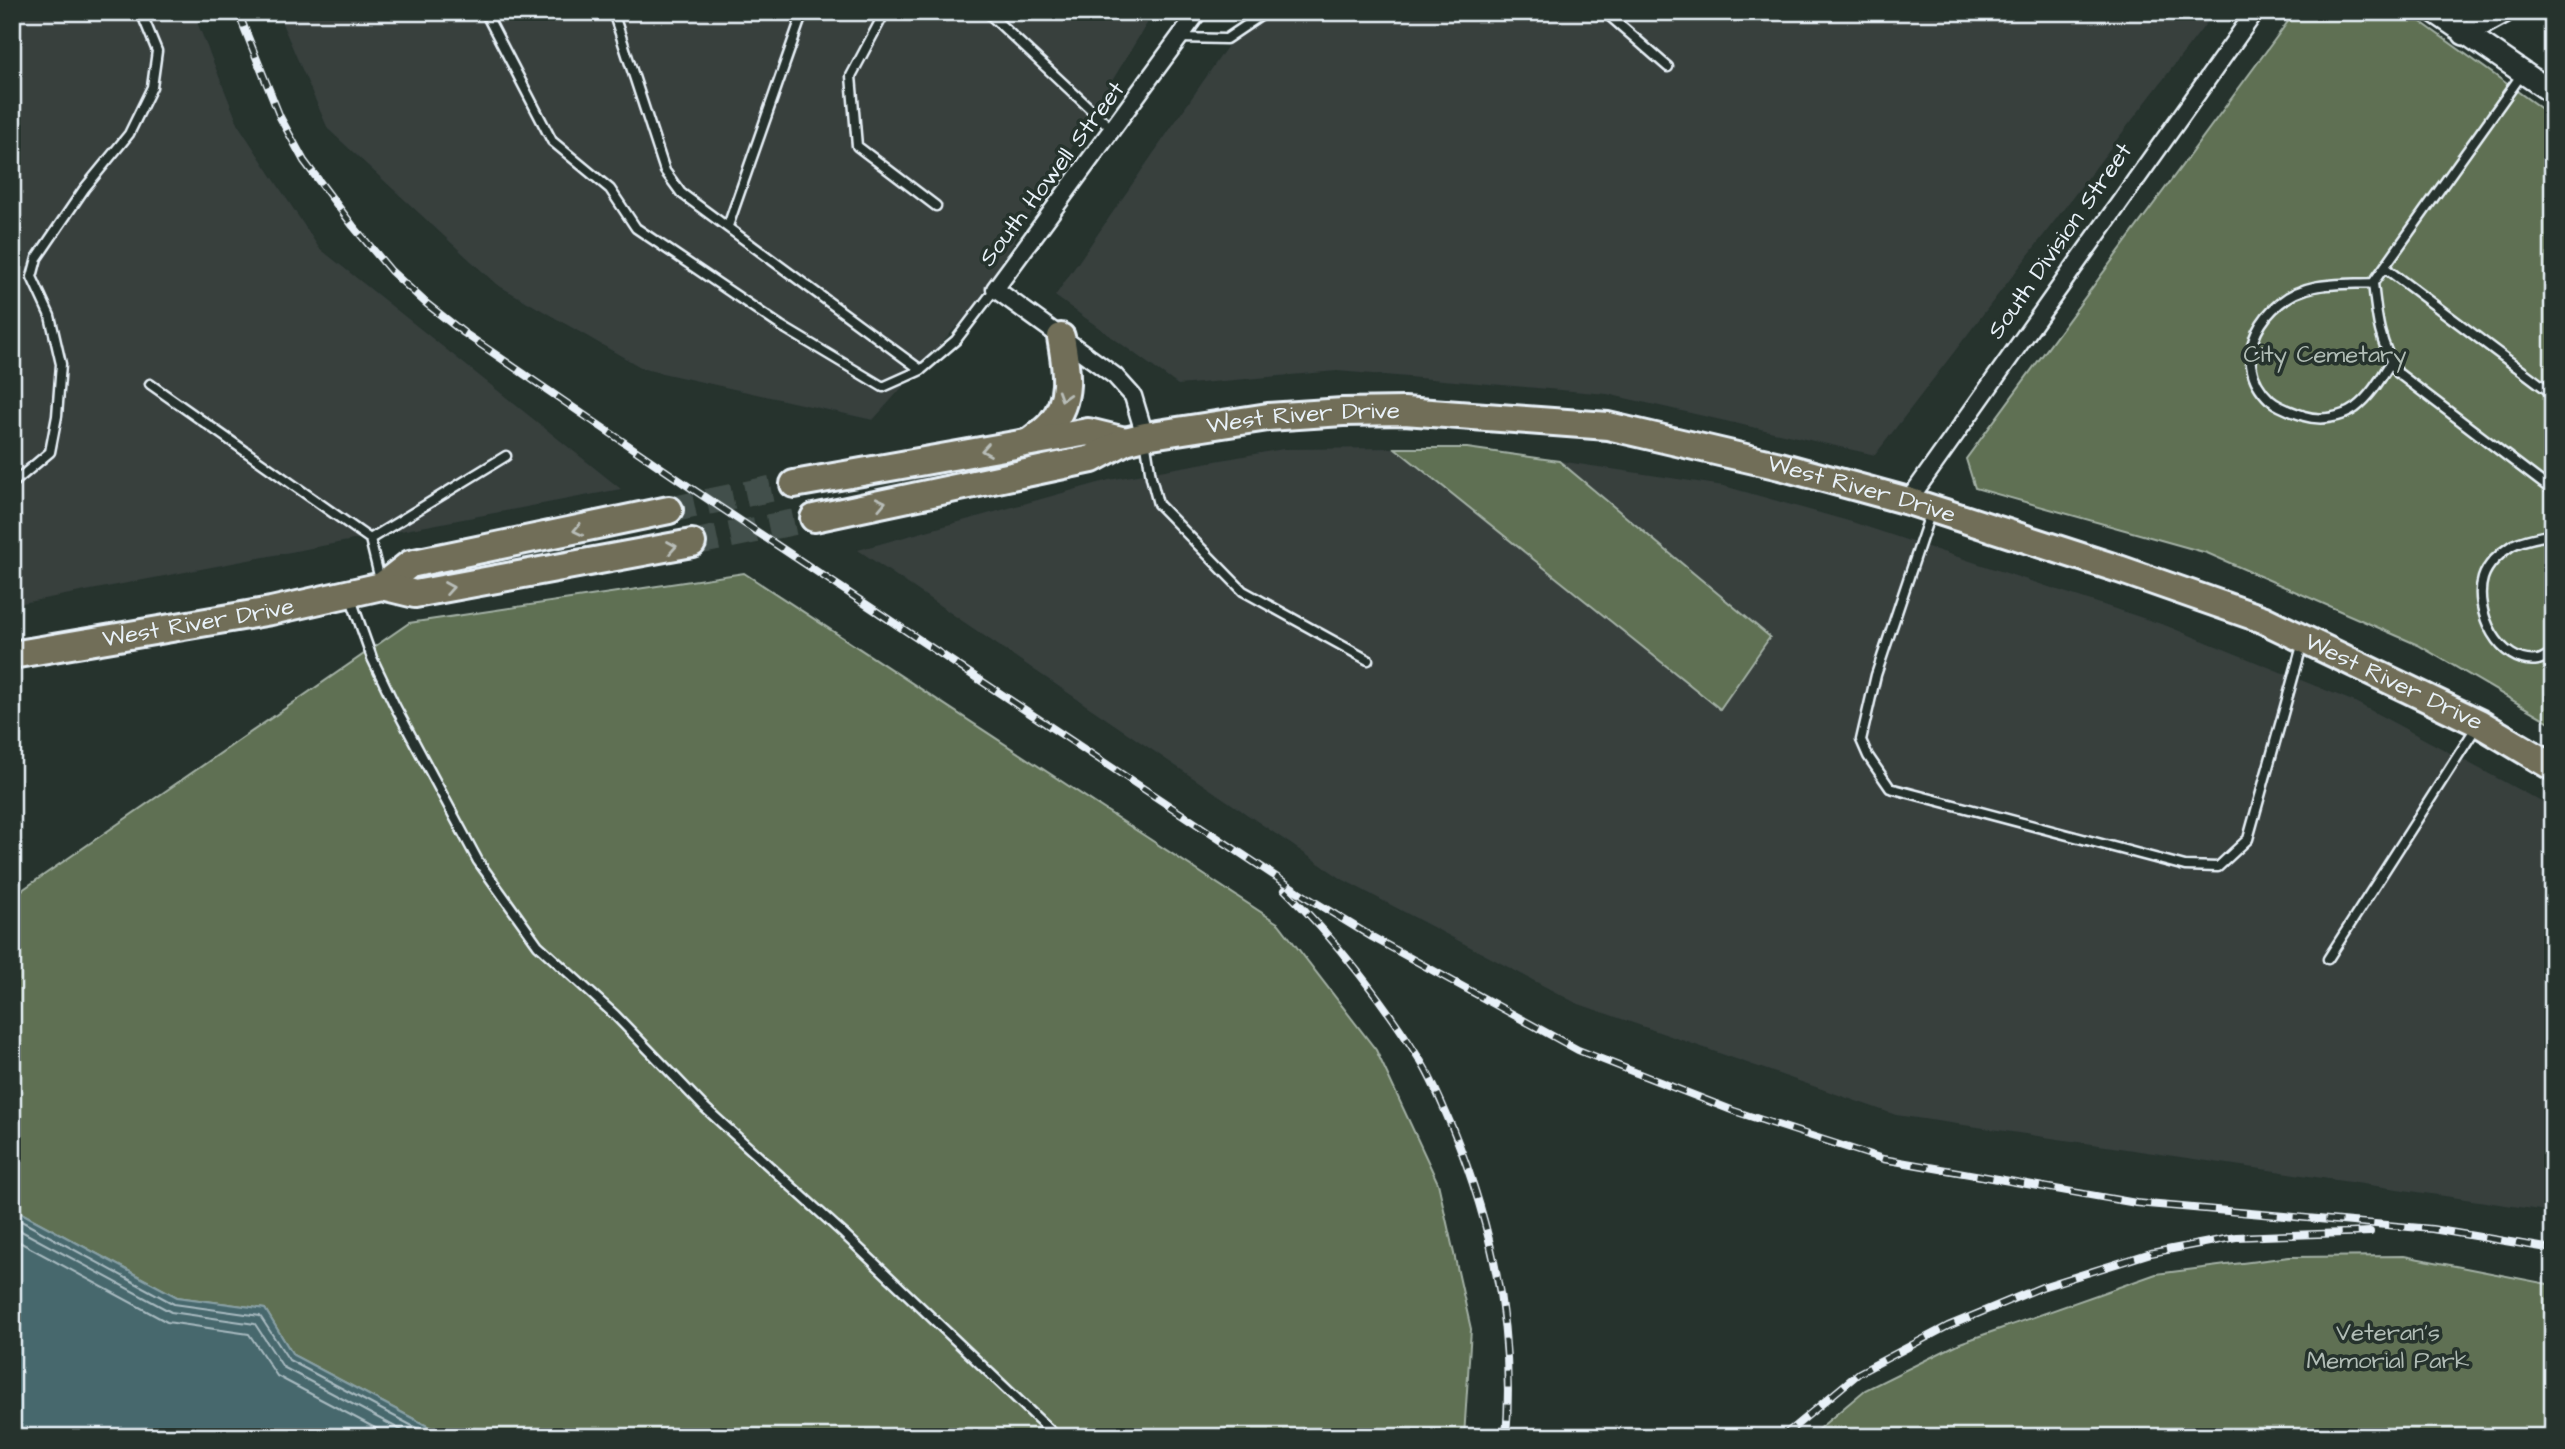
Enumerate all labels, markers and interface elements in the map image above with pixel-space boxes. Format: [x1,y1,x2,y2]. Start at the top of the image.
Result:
street label: South Howell Street [971,74,1133,274]
street label: South Division Street [1979,136,2141,346]
park label: City Cemetary [2243,338,2407,373]
one-way arrow [1057,389,1072,401]
street label: West River Drive [1204,394,1400,443]
one-way arrow [980,442,992,457]
street label: West River Drive [1764,447,1960,532]
one-way arrow [875,497,887,512]
one-way arrow [572,521,584,536]
one-way arrow [666,540,678,555]
one-way arrow [442,581,454,596]
street label: West River Drive [100,589,297,656]
street label: West River Drive [2299,625,2488,739]
park label: Veteran's Memorial Park [2307,1316,2470,1378]

